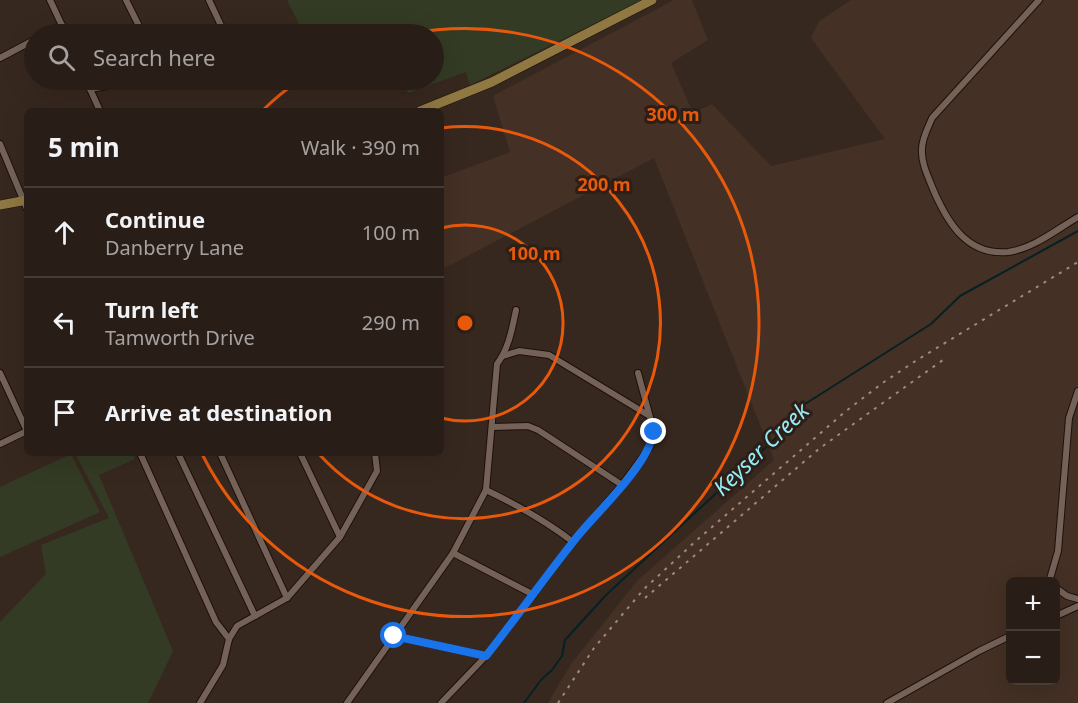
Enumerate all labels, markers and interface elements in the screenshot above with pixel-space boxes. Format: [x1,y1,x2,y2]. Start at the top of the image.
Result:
search box [24,24,444,90]
icon: search [45,41,78,74]
text: Search here [93,42,215,72]
text: 300 m [646,102,700,126]
text: 5 min [48,129,120,165]
text: Walk · 390 m [301,134,420,161]
text: 200 m [577,172,631,196]
text: Continue [105,204,205,234]
icon: ahead [48,216,81,249]
text: 100 m [362,219,420,246]
text: Danberry Lane [105,234,244,261]
text: 100 m [507,241,561,265]
text: Turn left [105,294,199,324]
icon: left [48,306,81,339]
text: 290 m [362,309,420,336]
centre of rings [455,313,475,333]
text: Tamworth Drive [105,324,255,351]
water label: Keyser Creek [706,394,815,502]
icon: arrive [48,396,81,429]
text: Arrive at destination [105,397,332,427]
route end [640,418,666,444]
map controls [1006,577,1060,685]
button: + [1006,577,1060,631]
route start [380,622,406,648]
button: − [1006,631,1060,685]

